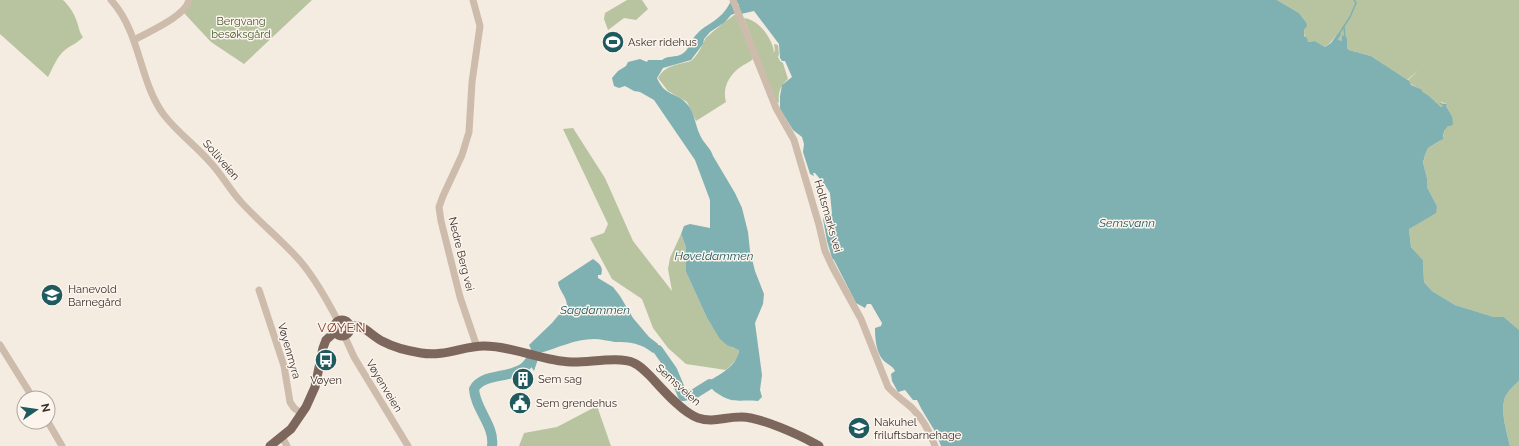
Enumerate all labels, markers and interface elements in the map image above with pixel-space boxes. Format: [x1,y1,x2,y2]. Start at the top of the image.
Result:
park label: Bergvang besøksgård [211,15,271,41]
sports icon: Asker ridehus [600,29,626,55]
place label: Asker ridehus [628,36,697,49]
street label: Solliveien [200,137,242,183]
street label: Holtsmarks vei [811,178,845,254]
street label: Nedre Berg vei [446,216,476,292]
water label: Semsvann [1098,216,1155,230]
water label: Høveldammen [675,249,754,263]
school or university icon: Hanevold Barnegård [39,282,65,308]
place label: Hanevold Barnegård [68,283,122,309]
water label: Sagdammen [559,303,630,317]
district label: VØYEN [317,320,367,335]
street label: Vøyenmyra [275,322,303,380]
bus stop icon: Vøyen [313,347,339,373]
street label: Vøyenveien [363,357,405,415]
street label: Semsveien [653,361,703,409]
building icon: Sem sag [510,366,536,392]
place label: Sem sag [538,373,582,386]
place label: Vøyen [310,374,342,387]
north arrow [16,390,56,430]
public building icon: Sem grendehus [507,390,533,416]
place label: Sem grendehus [536,397,617,410]
text: N [38,402,53,413]
school or university icon: Nakuhel friluftsbarnehage [846,415,872,441]
place label: Nakuhel friluftsbarnehage [874,416,962,442]

